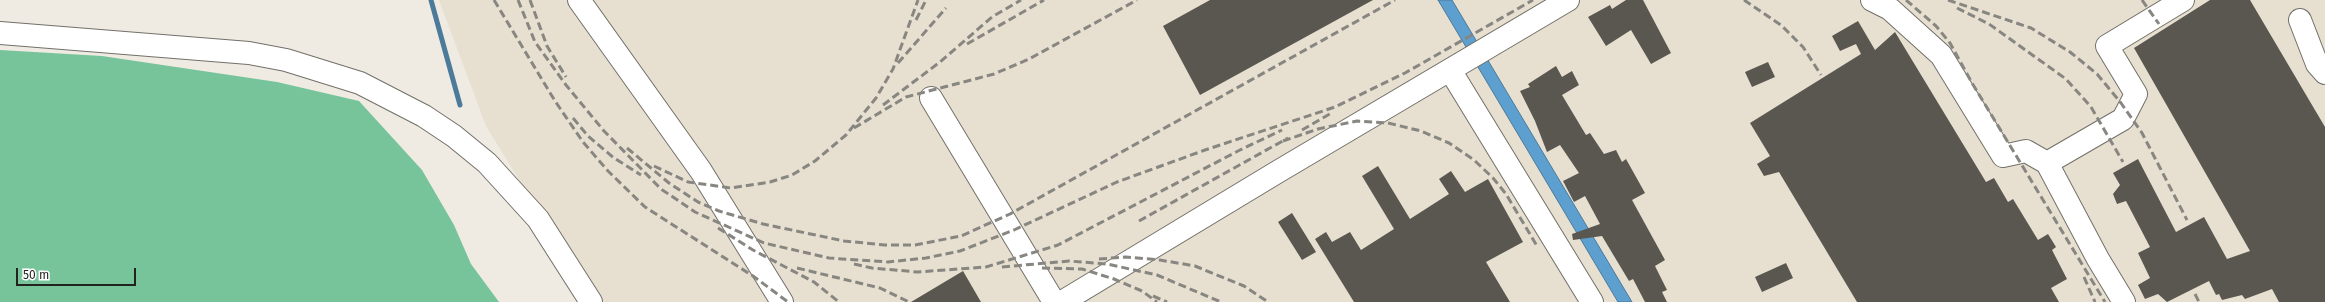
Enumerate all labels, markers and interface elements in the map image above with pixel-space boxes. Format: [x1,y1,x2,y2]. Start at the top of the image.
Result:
scale bar [18,260,138,286]
text: 50 m [23,268,49,282]

